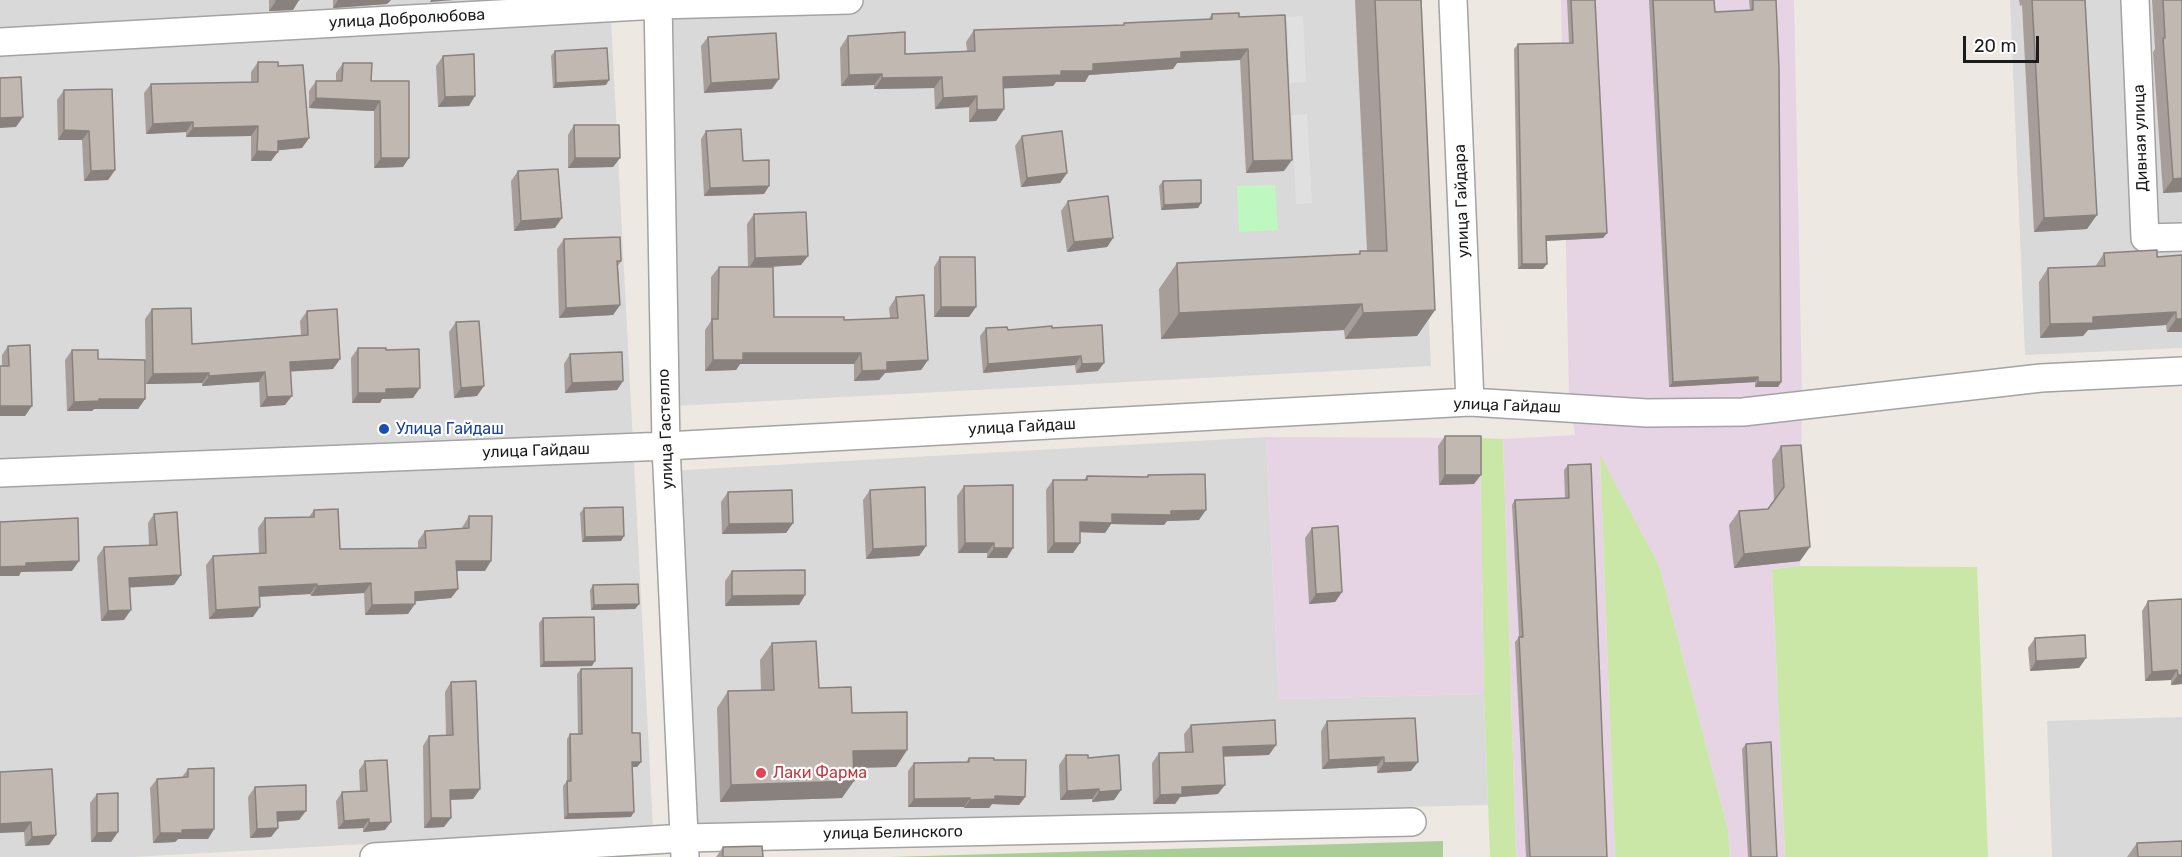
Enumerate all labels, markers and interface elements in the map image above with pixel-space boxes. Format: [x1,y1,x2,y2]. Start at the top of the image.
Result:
street label: улица Добролюбова [328,5,486,33]
scale bar [1966,24,2042,62]
text: 20 m [1974,35,2016,57]
street label: Дивная улица [2130,84,2152,192]
street label: улица Гайдара [1450,144,1474,258]
street label: улица Гастелло [654,368,678,490]
street label: улица Гайдаш [1453,395,1561,417]
street label: улица Гайдаш [968,415,1076,439]
place label: Улица Гайдаш [396,419,504,439]
marker: Улица Гайдаш [377,422,391,436]
street label: улица Гайдаш [482,440,590,462]
place label: Лаки Фарма [773,763,867,783]
marker: Лаки Фарма [754,766,768,780]
street label: улица Белинского [823,822,963,844]

